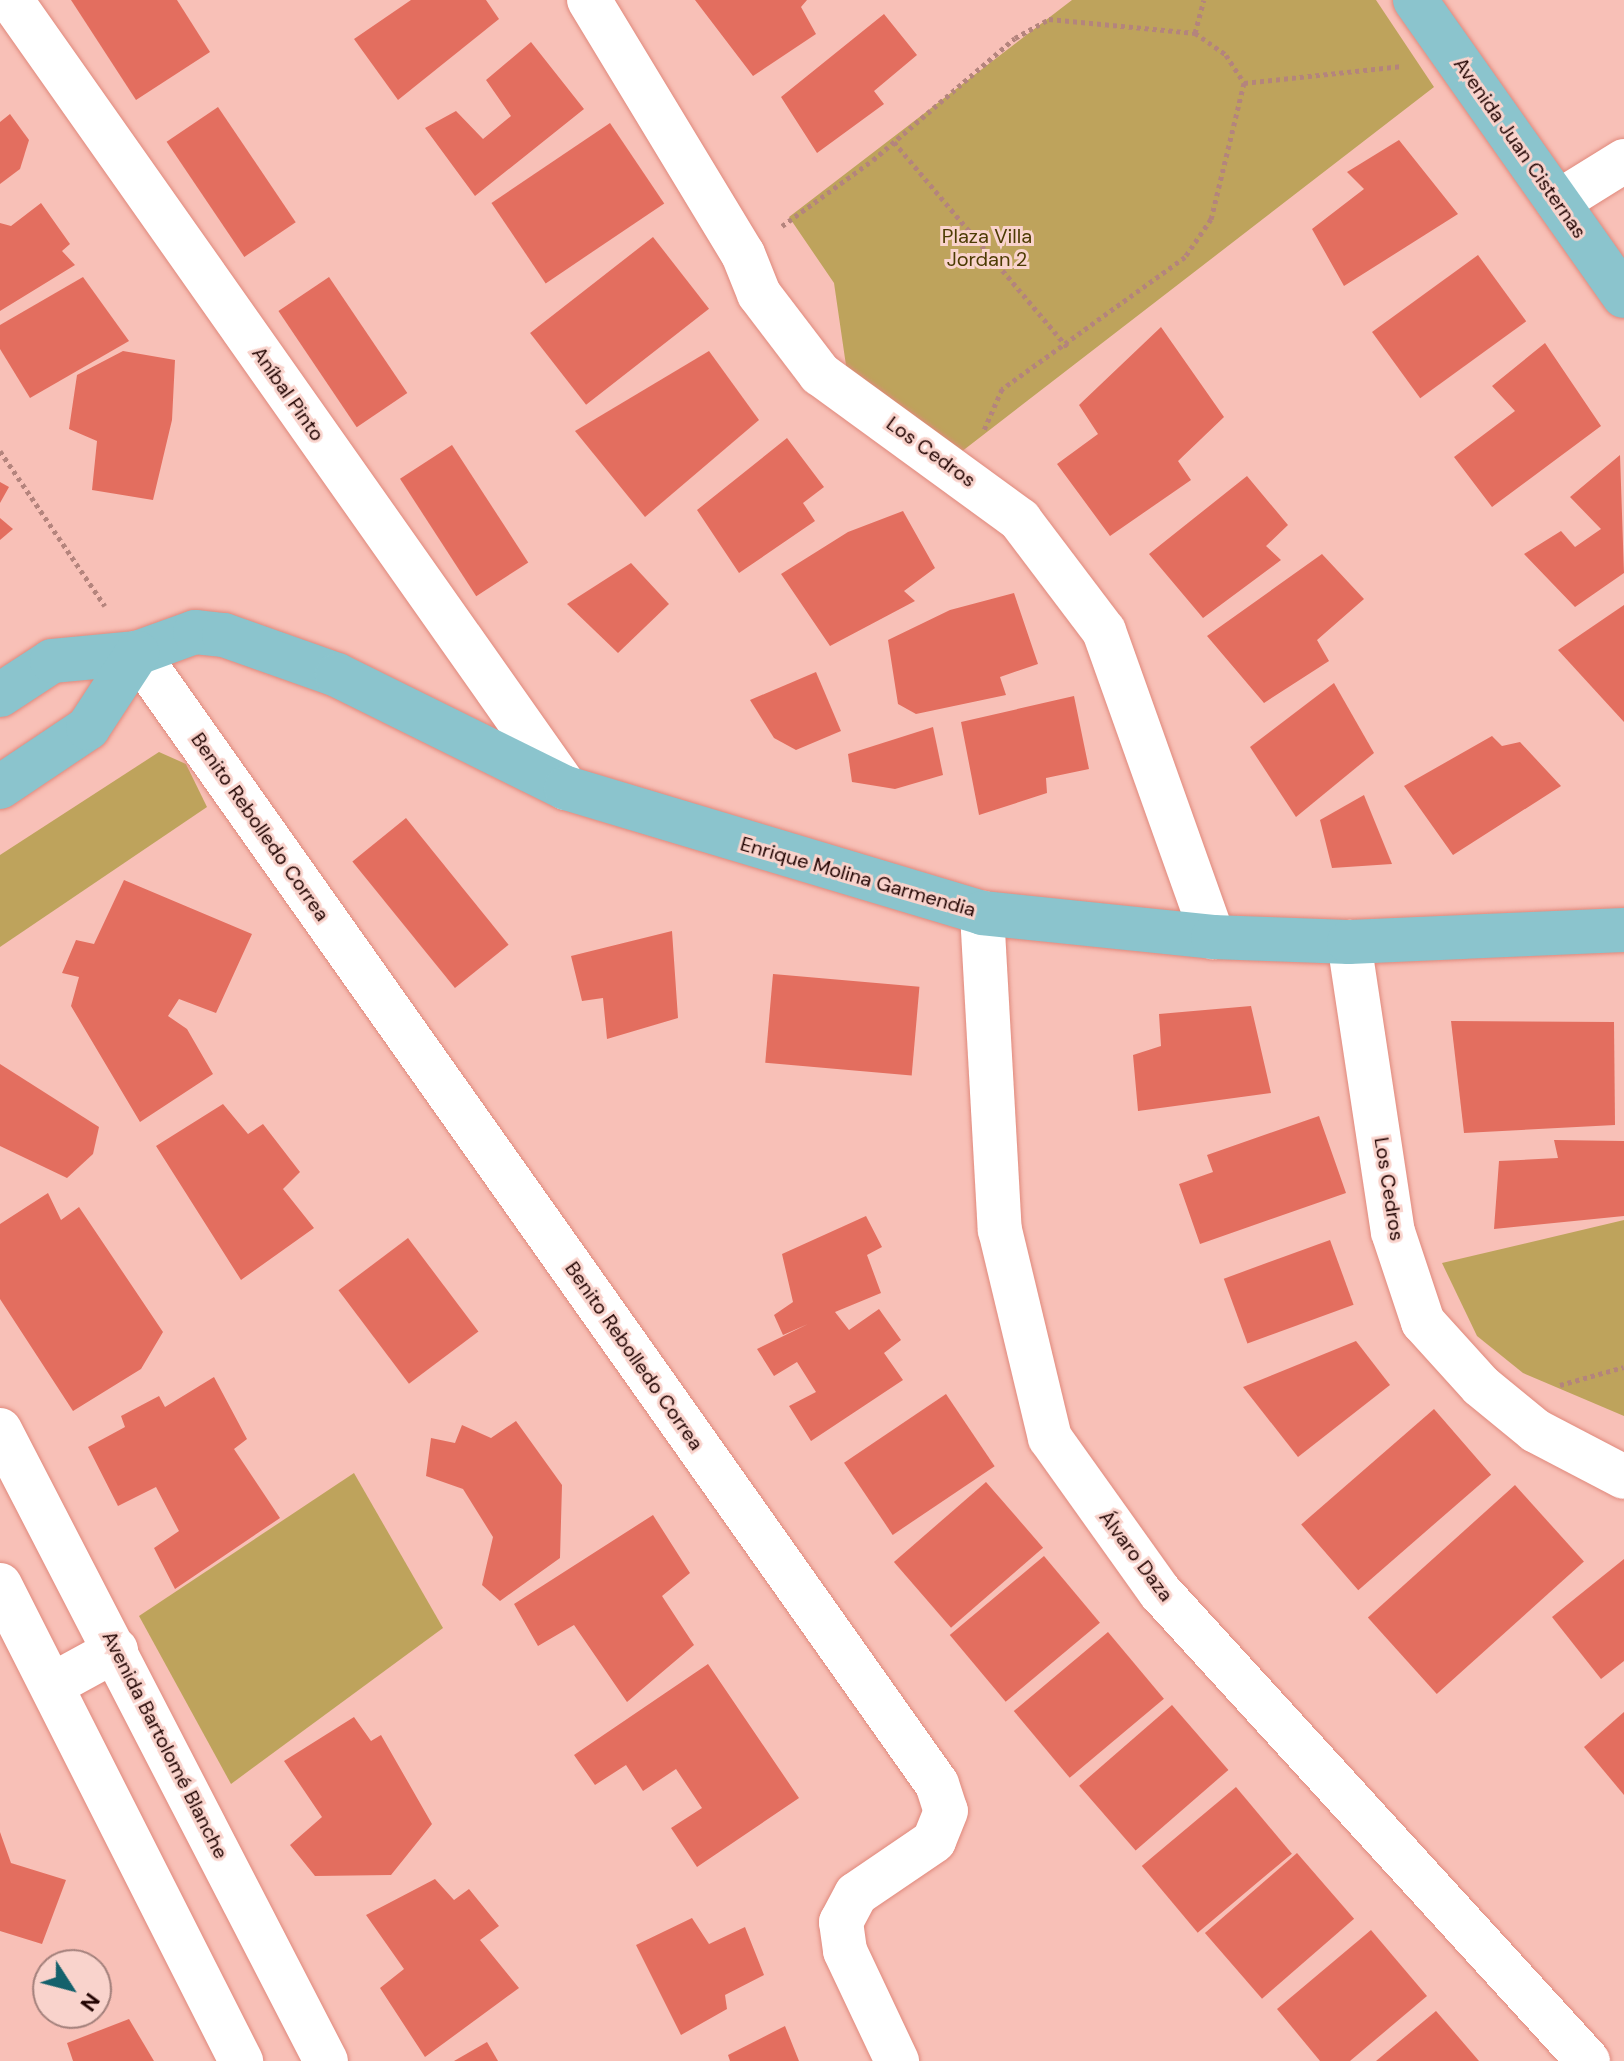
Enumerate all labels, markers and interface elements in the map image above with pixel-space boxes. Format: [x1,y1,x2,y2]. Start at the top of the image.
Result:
street label: Avenida Juan Cisternas [1448,53,1592,243]
park label: Plaza Villa Jordan 2 [942,225,1032,272]
street label: Aníbal Pinto [247,342,329,446]
street label: Los Cedros [882,412,980,492]
street label: Benito Rebolledo Correa [186,728,334,926]
street label: Enrique Molina Garmendia [738,832,978,922]
street label: Los Cedros [1369,1136,1409,1242]
street label: Benito Rebolledo Correa [560,1257,708,1455]
street label: Álvaro Daza [1094,1506,1178,1606]
street label: Avenida Bartolomé Blanche [97,1627,233,1863]
north arrow [32,1949,112,2029]
text: N [74,1987,107,2017]

